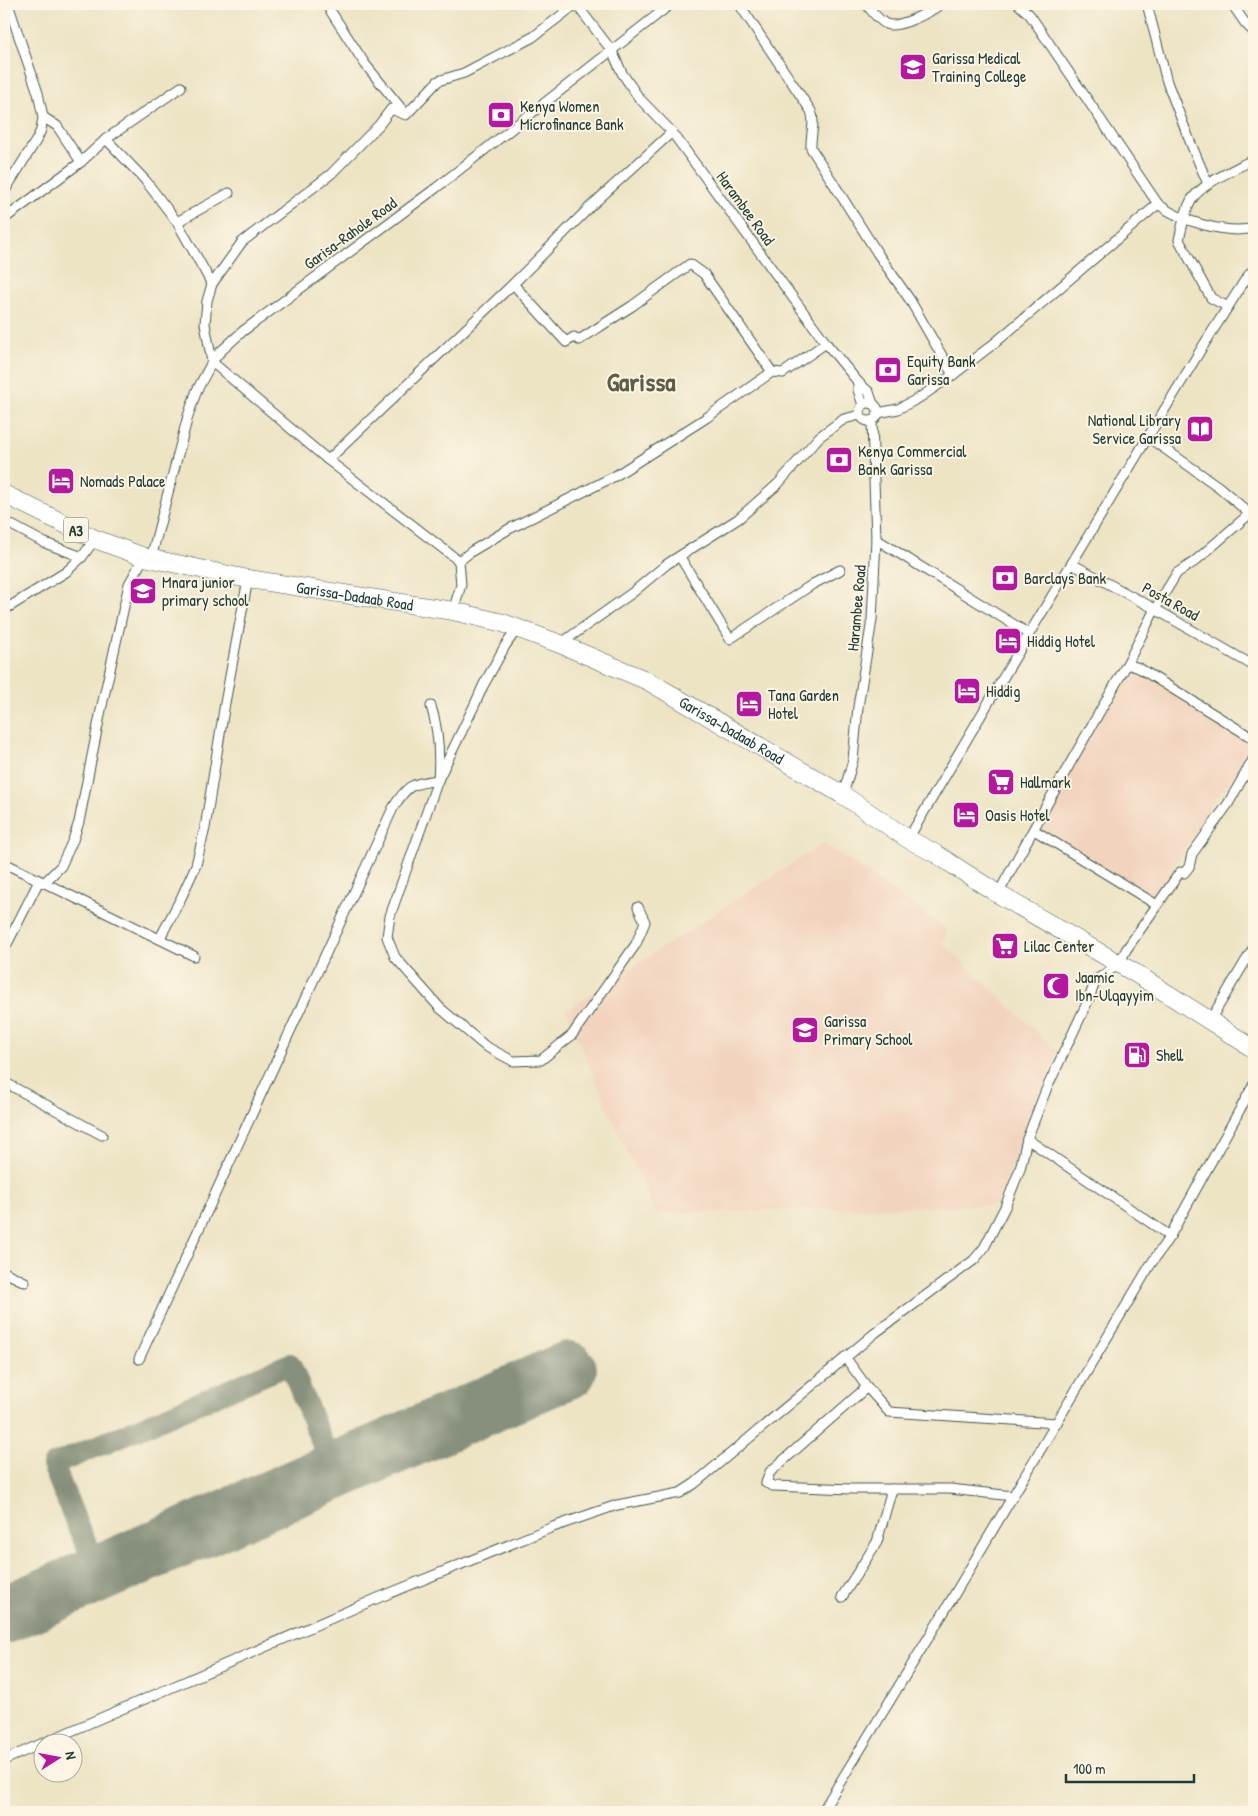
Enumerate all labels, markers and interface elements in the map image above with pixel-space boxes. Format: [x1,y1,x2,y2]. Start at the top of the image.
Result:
place label: Garissa Medical Training College [932,47,1027,87]
school or university icon: Garissa Medical Training College [898,52,928,82]
place label: Kenya Women Microfinance Bank [520,95,624,135]
bank icon: Kenya Women Microfinance Bank [486,100,516,130]
street label: Harambee Road [712,167,780,249]
street label: Garisa-Rahole Road [299,192,401,274]
place label: Equity Bank Garissa [907,350,976,390]
bank icon: Equity Bank Garissa [873,355,903,385]
district label: Garissa [607,364,676,399]
place label: National Library Service Garissa [1088,409,1181,449]
library icon: National Library Service Garissa [1185,414,1215,444]
place label: Kenya Commercial Bank Garissa [858,440,967,480]
bank icon: Kenya Commercial Bank Garissa [824,445,854,475]
hotel icon: Nomads Palace [46,466,76,496]
place label: Nomads Palace [80,470,166,492]
road number: A3 [64,518,88,542]
bank icon: Barclays Bank [990,563,1020,593]
street label: Harambee Road [841,564,871,652]
place label: Barclays Bank [1024,567,1107,589]
place label: Mnara junior primary school [162,571,249,611]
school or university icon: Mnara junior primary school [128,576,158,606]
street label: Garissa-Dadaab Road [295,576,415,616]
street label: Posta Road [1139,576,1203,626]
hotel icon: Hiddig Hotel [993,626,1023,656]
place label: Hiddig Hotel [1027,630,1096,652]
hotel icon: Hiddig [952,676,982,706]
place label: Hiddig [986,680,1020,702]
place label: Tana Garden Hotel [768,684,839,724]
hotel icon: Tana Garden Hotel [734,689,764,719]
street label: Garissa-Dadaab Road [675,691,788,769]
supermarket icon: Hallmark [986,767,1016,797]
place label: Hallmark [1020,771,1071,793]
hotel icon: Oasis Hotel [951,800,981,830]
place label: Oasis Hotel [985,804,1051,826]
supermarket icon: Lilac Center [990,931,1020,961]
place label: Lilac Center [1024,935,1094,957]
place label: Jaamic Ibn-Ulqayyim [1075,966,1154,1006]
mosque icon: Jaamic Ibn-Ulqayyim [1041,971,1071,1001]
place label: Garissa Primary School [824,1010,913,1050]
school or university icon: Garissa Primary School [790,1015,820,1045]
fuel station icon: Shell [1122,1040,1152,1070]
place label: Shell [1156,1044,1183,1066]
north arrow [32,1734,82,1784]
text: N [61,1750,81,1761]
scale bar [1066,1751,1193,1783]
text: 100 m [1073,1758,1106,1779]

